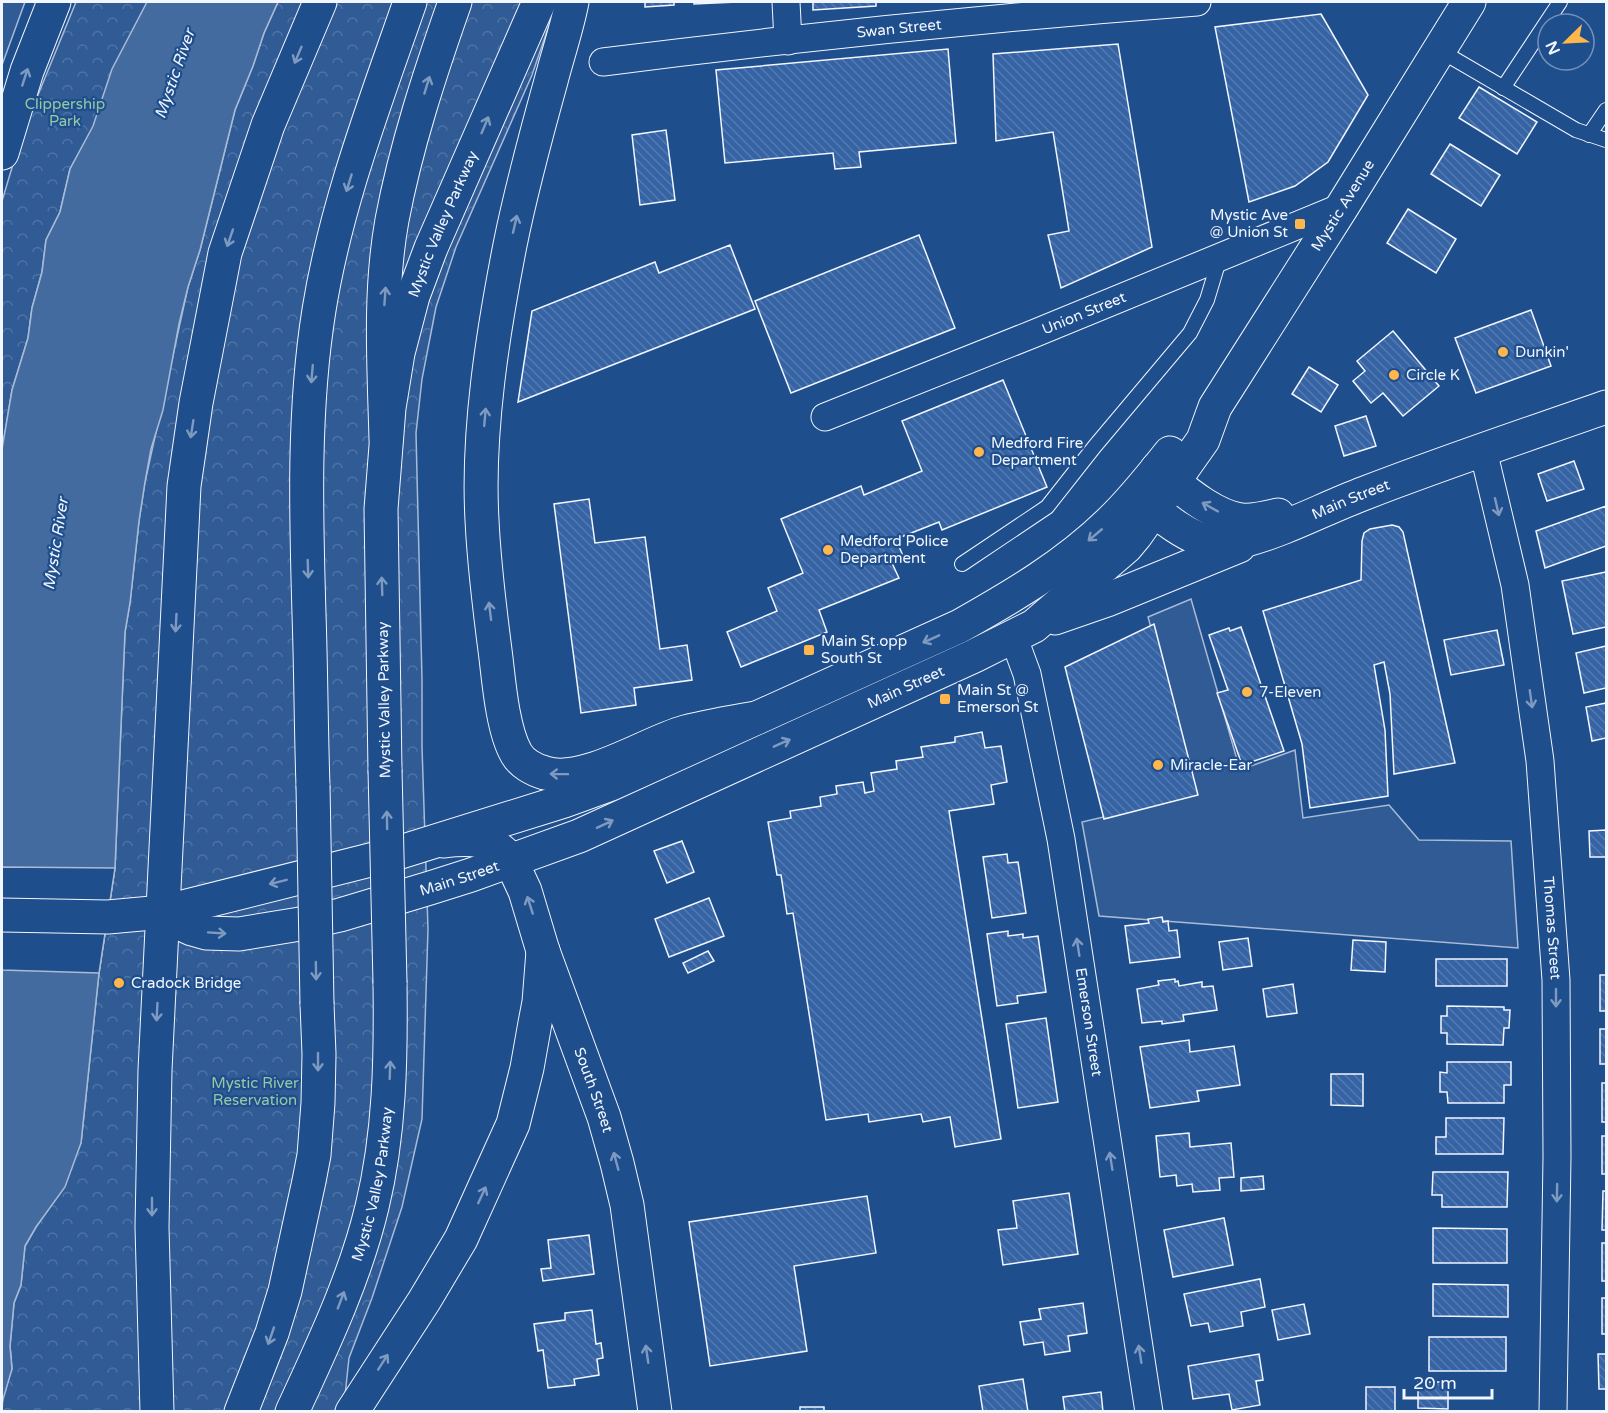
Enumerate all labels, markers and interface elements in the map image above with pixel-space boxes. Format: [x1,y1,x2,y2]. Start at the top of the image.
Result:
north arrow [1536,12,1596,72]
street label: Swan Street [856,15,943,42]
water label: Mystic River [150,25,200,121]
text: N [1541,38,1565,58]
one-way arrow [292,46,303,64]
one-way arrow [20,68,31,87]
one-way arrow [422,76,433,95]
park label: Clippership Park [25,95,105,130]
one-way arrow [480,116,491,135]
street label: Mystic Valley Parkway [404,148,482,300]
street label: Mystic Avenue [1307,156,1378,255]
one-way arrow [343,173,354,192]
place label: Mystic Ave @ Union St [1210,206,1288,241]
one-way arrow [509,215,521,234]
marker: Mystic Ave @ Union St [1293,217,1307,231]
one-way arrow [223,228,234,247]
one-way arrow [379,287,390,307]
street label: Union Street [1039,288,1129,338]
place label: Dunkin' [1515,343,1569,361]
marker: Dunkin' [1496,345,1510,359]
one-way arrow [306,364,317,384]
place label: Circle K [1406,366,1460,384]
marker: Circle K [1387,368,1401,382]
one-way arrow [480,407,491,427]
one-way arrow [187,419,198,439]
place label: Medford Fire Department [991,434,1083,469]
marker: Medford Fire Department [972,445,986,459]
street label: Main Street [1309,475,1392,523]
water label: Mystic River [39,495,73,592]
one-way arrow [1491,497,1503,516]
one-way arrow [1202,501,1219,513]
one-way arrow [1088,528,1103,542]
place label: Medford Police Department [840,532,948,567]
marker: Medford Police Department [821,543,835,557]
one-way arrow [302,559,314,579]
one-way arrow [376,576,388,596]
one-way arrow [484,602,495,622]
one-way arrow [171,613,182,633]
street label: Mystic Valley Parkway [374,621,394,779]
place label: Main St opp South St [821,632,907,667]
one-way arrow [922,634,940,645]
marker: Main St opp South St [802,643,816,657]
street label: Main Street [864,662,947,712]
place label: Main St @ Emerson St [957,681,1039,716]
place label: 7-Eleven [1259,683,1321,701]
marker: 7-Eleven [1240,685,1254,699]
one-way arrow [1526,689,1537,708]
marker: Main St @ Emerson St [938,692,952,706]
one-way arrow [773,737,791,749]
place label: Miracle-Ear [1170,756,1252,774]
marker: Miracle-Ear [1151,758,1165,772]
one-way arrow [550,768,570,780]
one-way arrow [381,810,392,830]
one-way arrow [595,817,613,829]
street label: Main Street [417,857,502,900]
street label: Thomas Street [1539,876,1565,981]
one-way arrow [269,877,288,889]
one-way arrow [523,896,534,915]
one-way arrow [206,928,226,939]
one-way arrow [1072,938,1083,958]
one-way arrow [310,960,322,980]
street label: Emerson Street [1072,966,1106,1078]
place label: Cradock Bridge [131,974,241,992]
marker: Cradock Bridge [112,976,126,990]
one-way arrow [1550,987,1562,1007]
one-way arrow [152,1002,163,1022]
street label: South Street [570,1045,617,1135]
one-way arrow [313,1052,324,1072]
one-way arrow [384,1060,396,1080]
park label: Mystic River Reservation [211,1074,299,1109]
street label: Mystic Valley Parkway [348,1106,396,1264]
one-way arrow [610,1152,622,1171]
one-way arrow [1105,1152,1116,1171]
one-way arrow [1551,1182,1562,1202]
one-way arrow [477,1186,489,1204]
one-way arrow [146,1197,158,1217]
one-way arrow [336,1291,347,1310]
one-way arrow [264,1326,275,1345]
one-way arrow [641,1344,652,1364]
one-way arrow [1135,1344,1146,1364]
one-way arrow [377,1355,389,1371]
scale bar [1404,1362,1492,1400]
text: 20 m [1413,1372,1457,1394]

